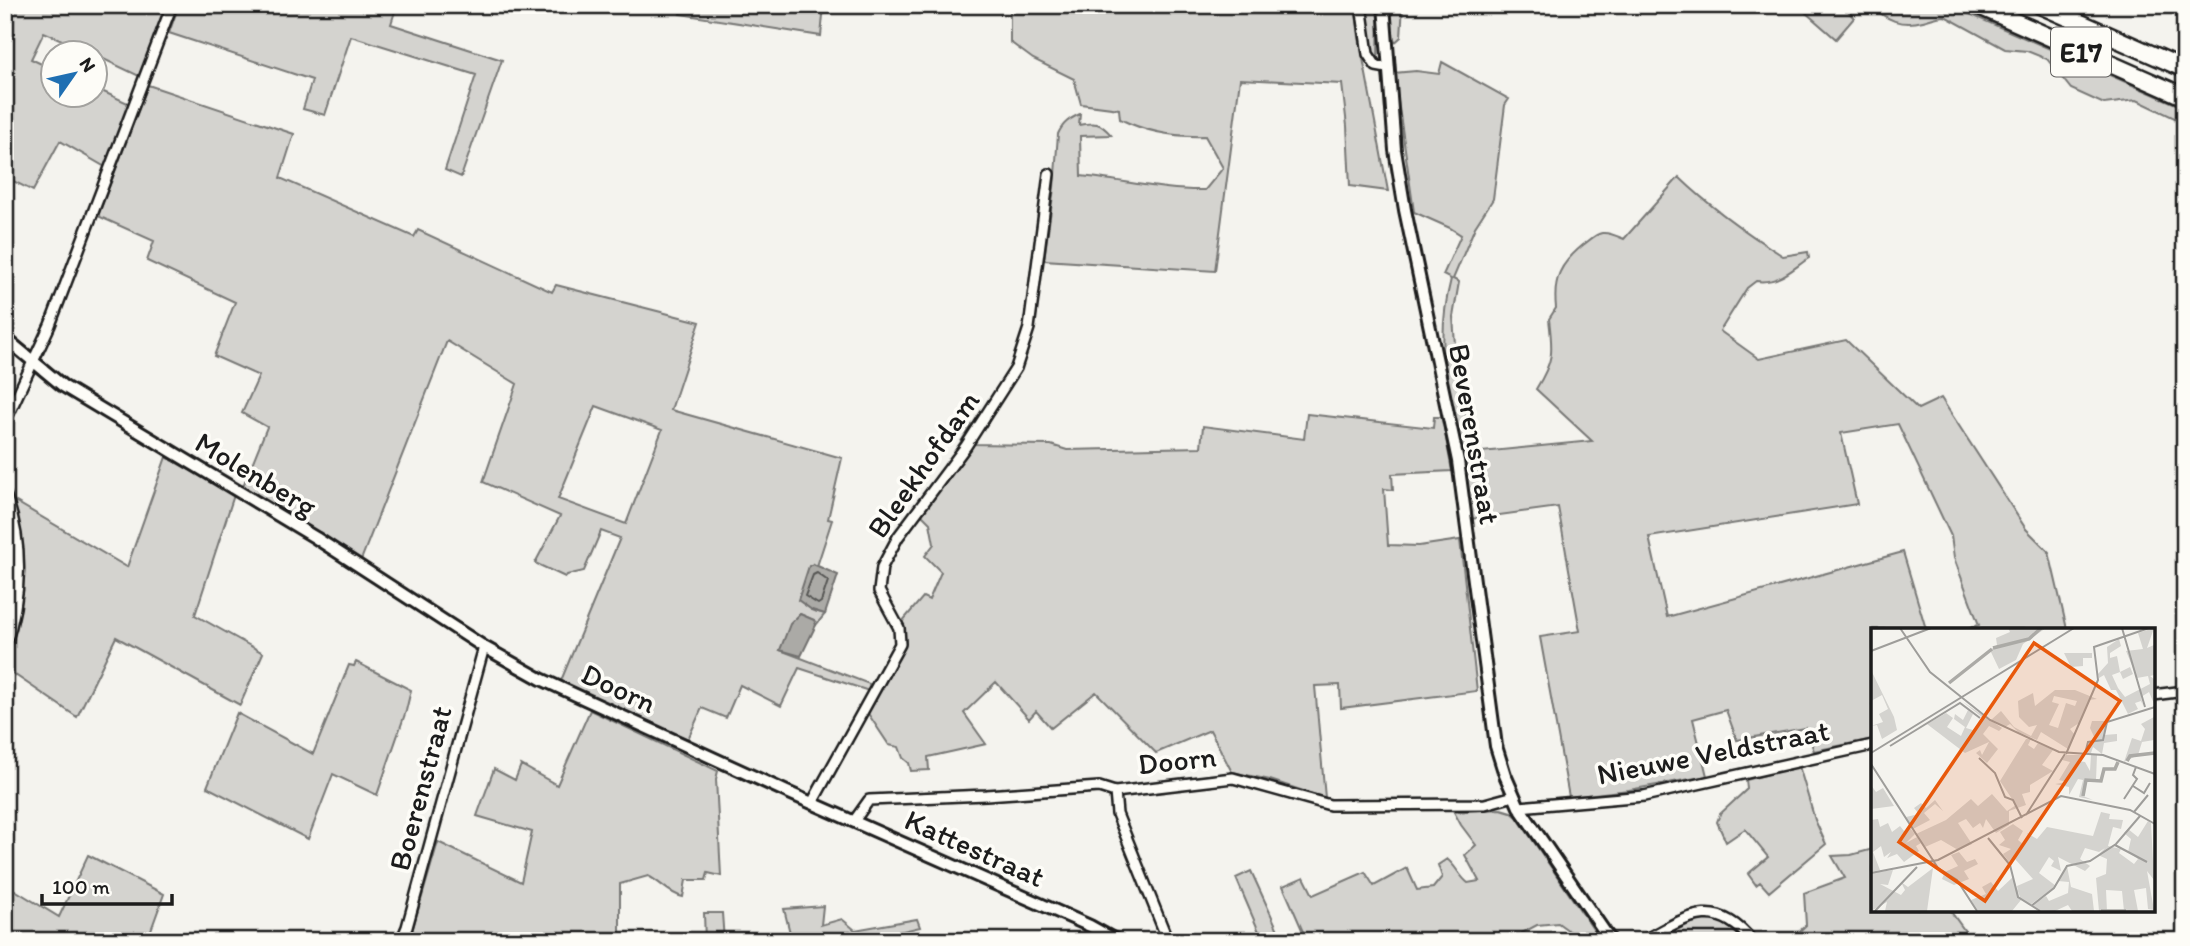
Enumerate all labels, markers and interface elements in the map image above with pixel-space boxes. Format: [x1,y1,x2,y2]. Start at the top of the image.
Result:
road number: E17 [2051,28,2111,76]
north arrow [38,38,108,108]
text: N [75,53,101,77]
street label: Beverenstraat [1441,341,1509,527]
street label: Bleekhofdam [859,383,987,545]
street label: Molenberg [189,423,324,525]
inset map [1871,628,2155,911]
street label: Doorn [576,655,662,721]
street label: Boerenstraat [380,702,460,874]
street label: Nieuwe Veldstraat [1594,711,1832,793]
street label: Doorn [1136,738,1218,782]
street label: Kattestraat [899,801,1051,895]
scale bar [42,862,172,906]
text: 100 m [52,874,110,899]

